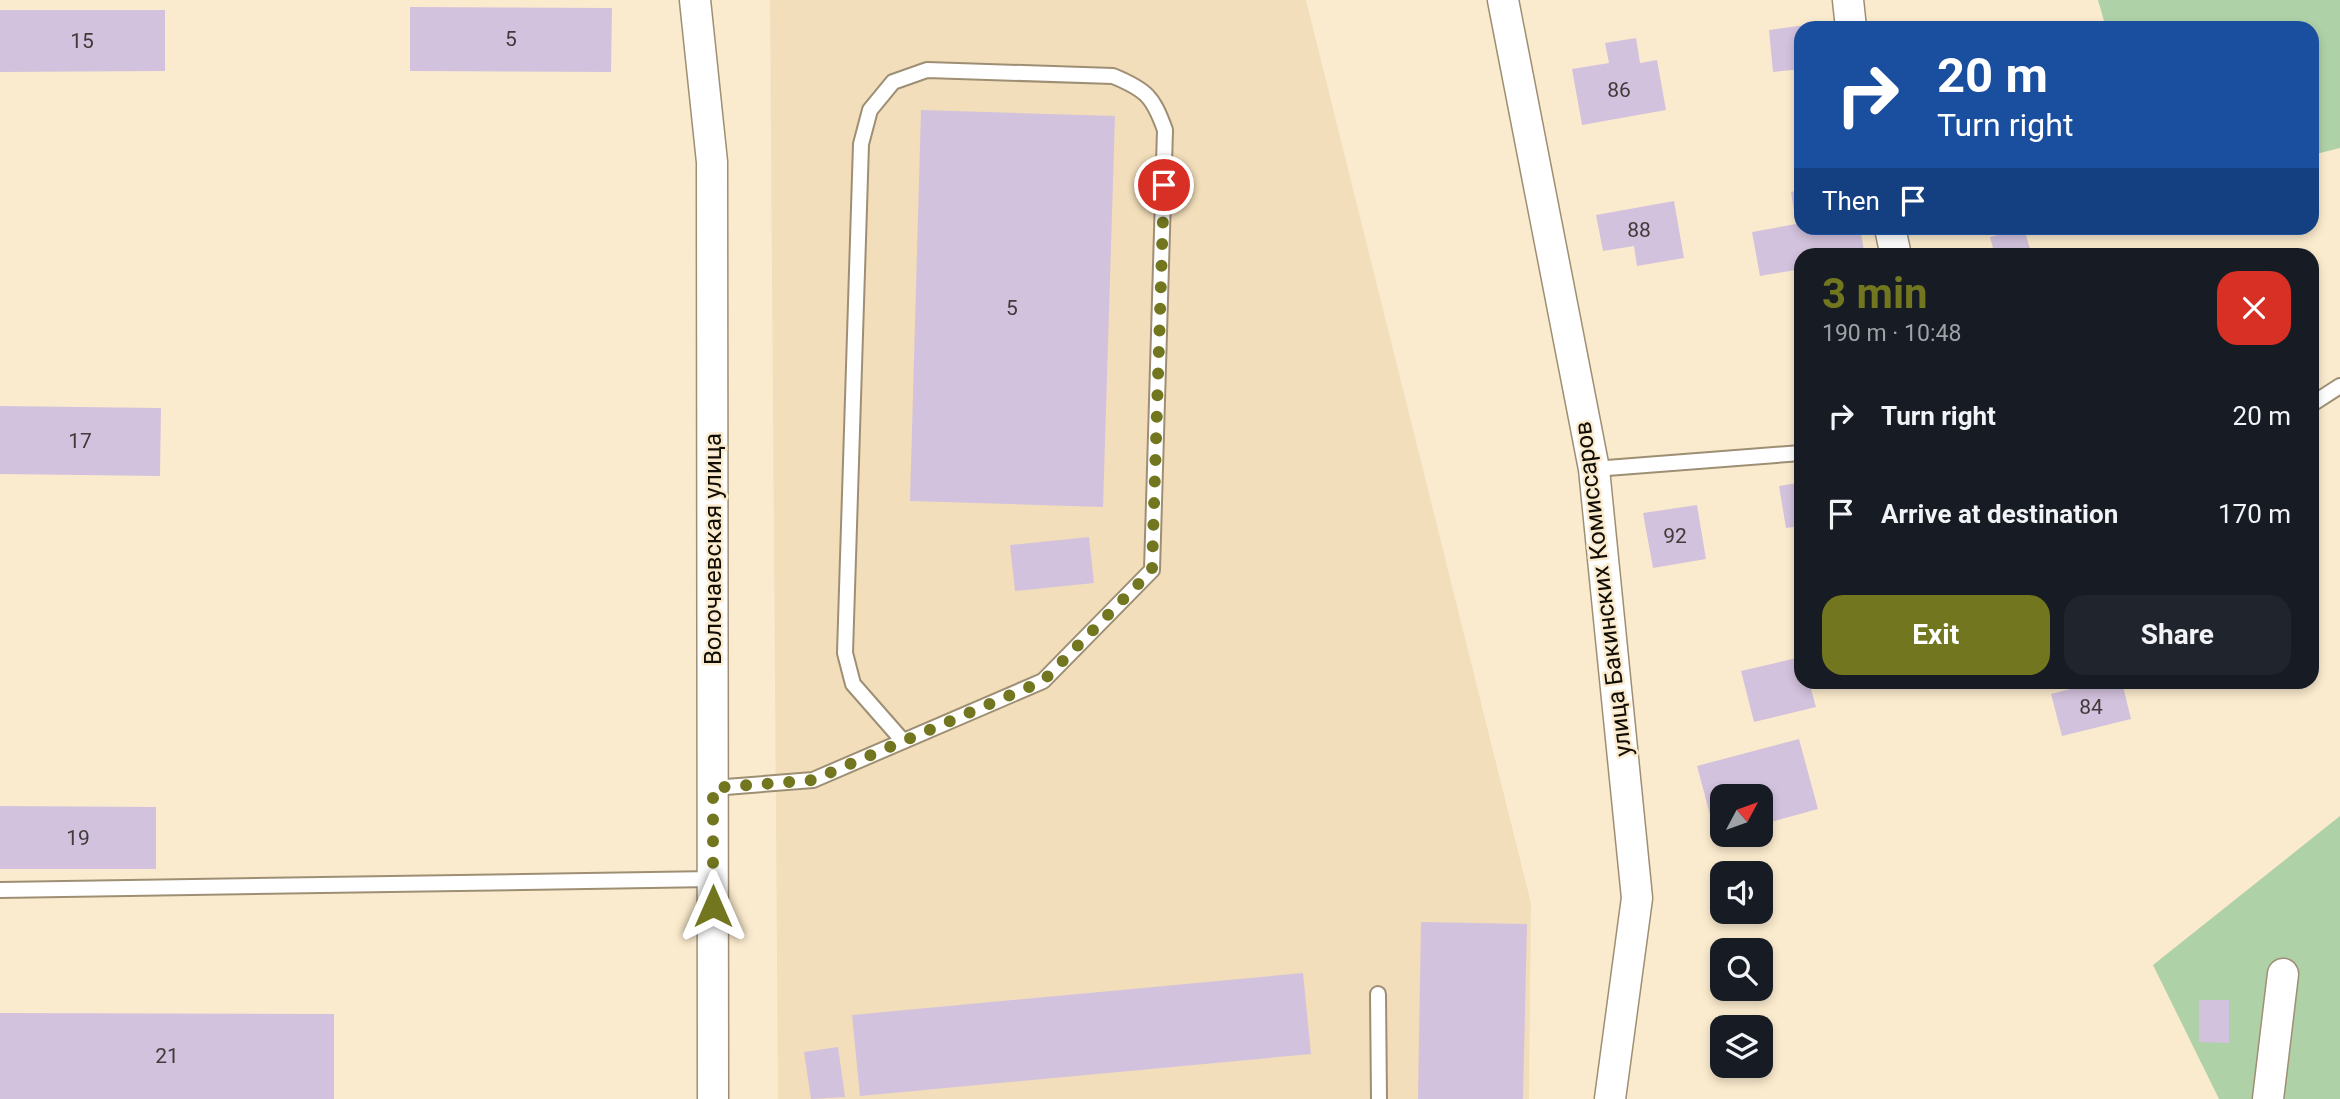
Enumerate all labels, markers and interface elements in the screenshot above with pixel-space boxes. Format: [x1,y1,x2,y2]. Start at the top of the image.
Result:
house number: 5 [505,27,517,51]
house number: 15 [70,29,94,53]
text: 20 m [1937,47,2048,104]
icon: right [1822,49,1913,140]
house number: 86 [1607,78,1631,102]
text: Turn right [1937,106,2073,144]
pin [1134,155,1194,215]
icon: arrive [1145,166,1183,204]
icon: arrive [1894,182,1932,220]
text: Then [1822,186,1880,216]
house number: 88 [1627,218,1651,242]
text: 3 min [1822,269,1928,318]
button: close [2217,271,2291,345]
house number: 5 [1006,296,1018,320]
text: 190 m · 10:48 [1822,320,1961,347]
icon: right [1822,397,1860,435]
text: Turn right [1881,401,1996,431]
text: 20 m [2233,401,2291,431]
street label: улица Бакинских Комиссаров [1569,420,1637,758]
house number: 17 [68,429,92,453]
street label: Волочаевская улица [699,433,727,665]
icon: arrive [1822,495,1860,533]
text: Arrive at destination [1881,499,2118,529]
text: 170 m [2218,499,2291,529]
house number: 92 [1663,524,1687,548]
button: Exit [1822,595,2050,675]
button: Share [2064,595,2291,675]
house number: 84 [2079,695,2103,719]
north arrow [1710,784,1773,847]
map controls [1710,784,1773,1078]
house number: 19 [66,826,90,850]
button: sound [1710,861,1773,924]
position arrow [676,869,750,943]
button: search [1710,938,1773,1001]
button: layers [1710,1015,1773,1078]
house number: 21 [155,1044,179,1068]

